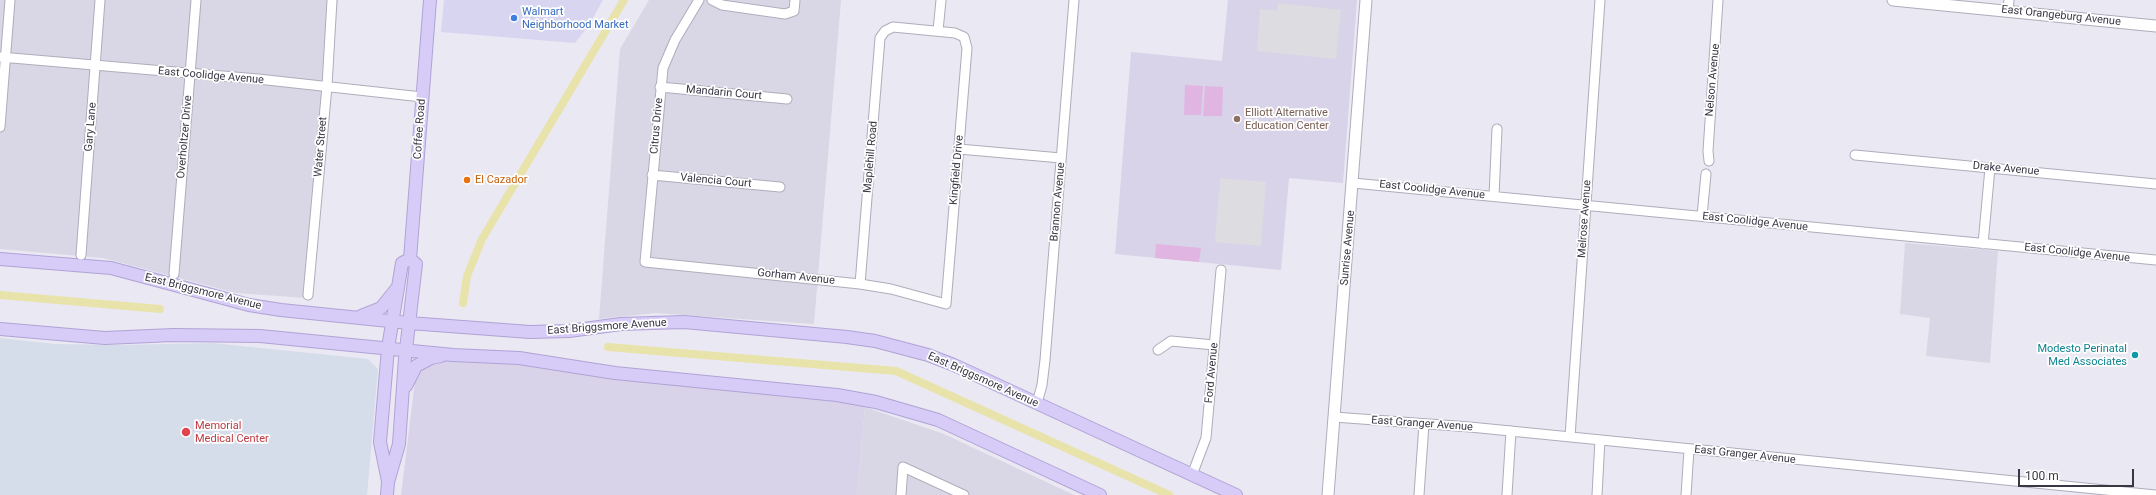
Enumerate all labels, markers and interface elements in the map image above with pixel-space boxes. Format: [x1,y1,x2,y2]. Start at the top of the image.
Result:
street label: East Orangeburg Avenue [2001,3,2121,29]
place label: Walmart Neighborhood Market [522,5,629,31]
marker: Walmart Neighborhood Market [509,13,519,23]
street label: Nelson Avenue [1703,43,1723,117]
street label: East Coolidge Avenue [158,65,264,87]
street label: Mandarin Court [685,83,763,103]
street label: Overholtzer Drive [175,95,195,179]
street label: Citrus Drive [648,97,666,155]
street label: Coffee Road [411,98,429,160]
street label: Gary Lane [82,102,100,152]
place label: Elliott Alternative Education Center [1245,106,1329,132]
marker: Elliott Alternative Education Center [1232,114,1242,124]
street label: Water Street [312,116,330,178]
street label: Maplehill Road [861,120,881,194]
street label: Kingfield Drive [947,135,967,205]
street label: Drake Avenue [1972,160,2040,178]
street label: Brannon Avenue [1048,162,1068,242]
street label: Valencia Court [680,171,752,191]
place label: El Cazador [475,173,527,187]
marker: El Cazador [462,175,472,185]
street label: East Coolidge Avenue [1378,178,1486,202]
street label: Melrose Avenue [1576,180,1594,258]
street label: Sunrise Avenue [1338,210,1358,286]
street label: East Coolidge Avenue [1701,210,1809,234]
street label: East Coolidge Avenue [2023,241,2131,265]
street label: Gorham Avenue [757,266,835,288]
street label: East Briggsmore Avenue [143,271,263,313]
street label: East Briggsmore Avenue [547,316,667,338]
street label: Ford Avenue [1203,342,1221,404]
place label: Modesto Perinatal Med Associates [2037,342,2127,368]
street label: East Briggsmore Avenue [926,350,1040,410]
marker: Modesto Perinatal Med Associates [2130,350,2140,360]
street label: East Granger Avenue [1371,414,1473,434]
place label: Memorial Medical Center [195,419,269,445]
marker: Memorial Medical Center [180,426,192,438]
street label: East Granger Avenue [1694,443,1796,467]
scale bar [2020,461,2136,487]
text: 100 m [2025,469,2059,483]

